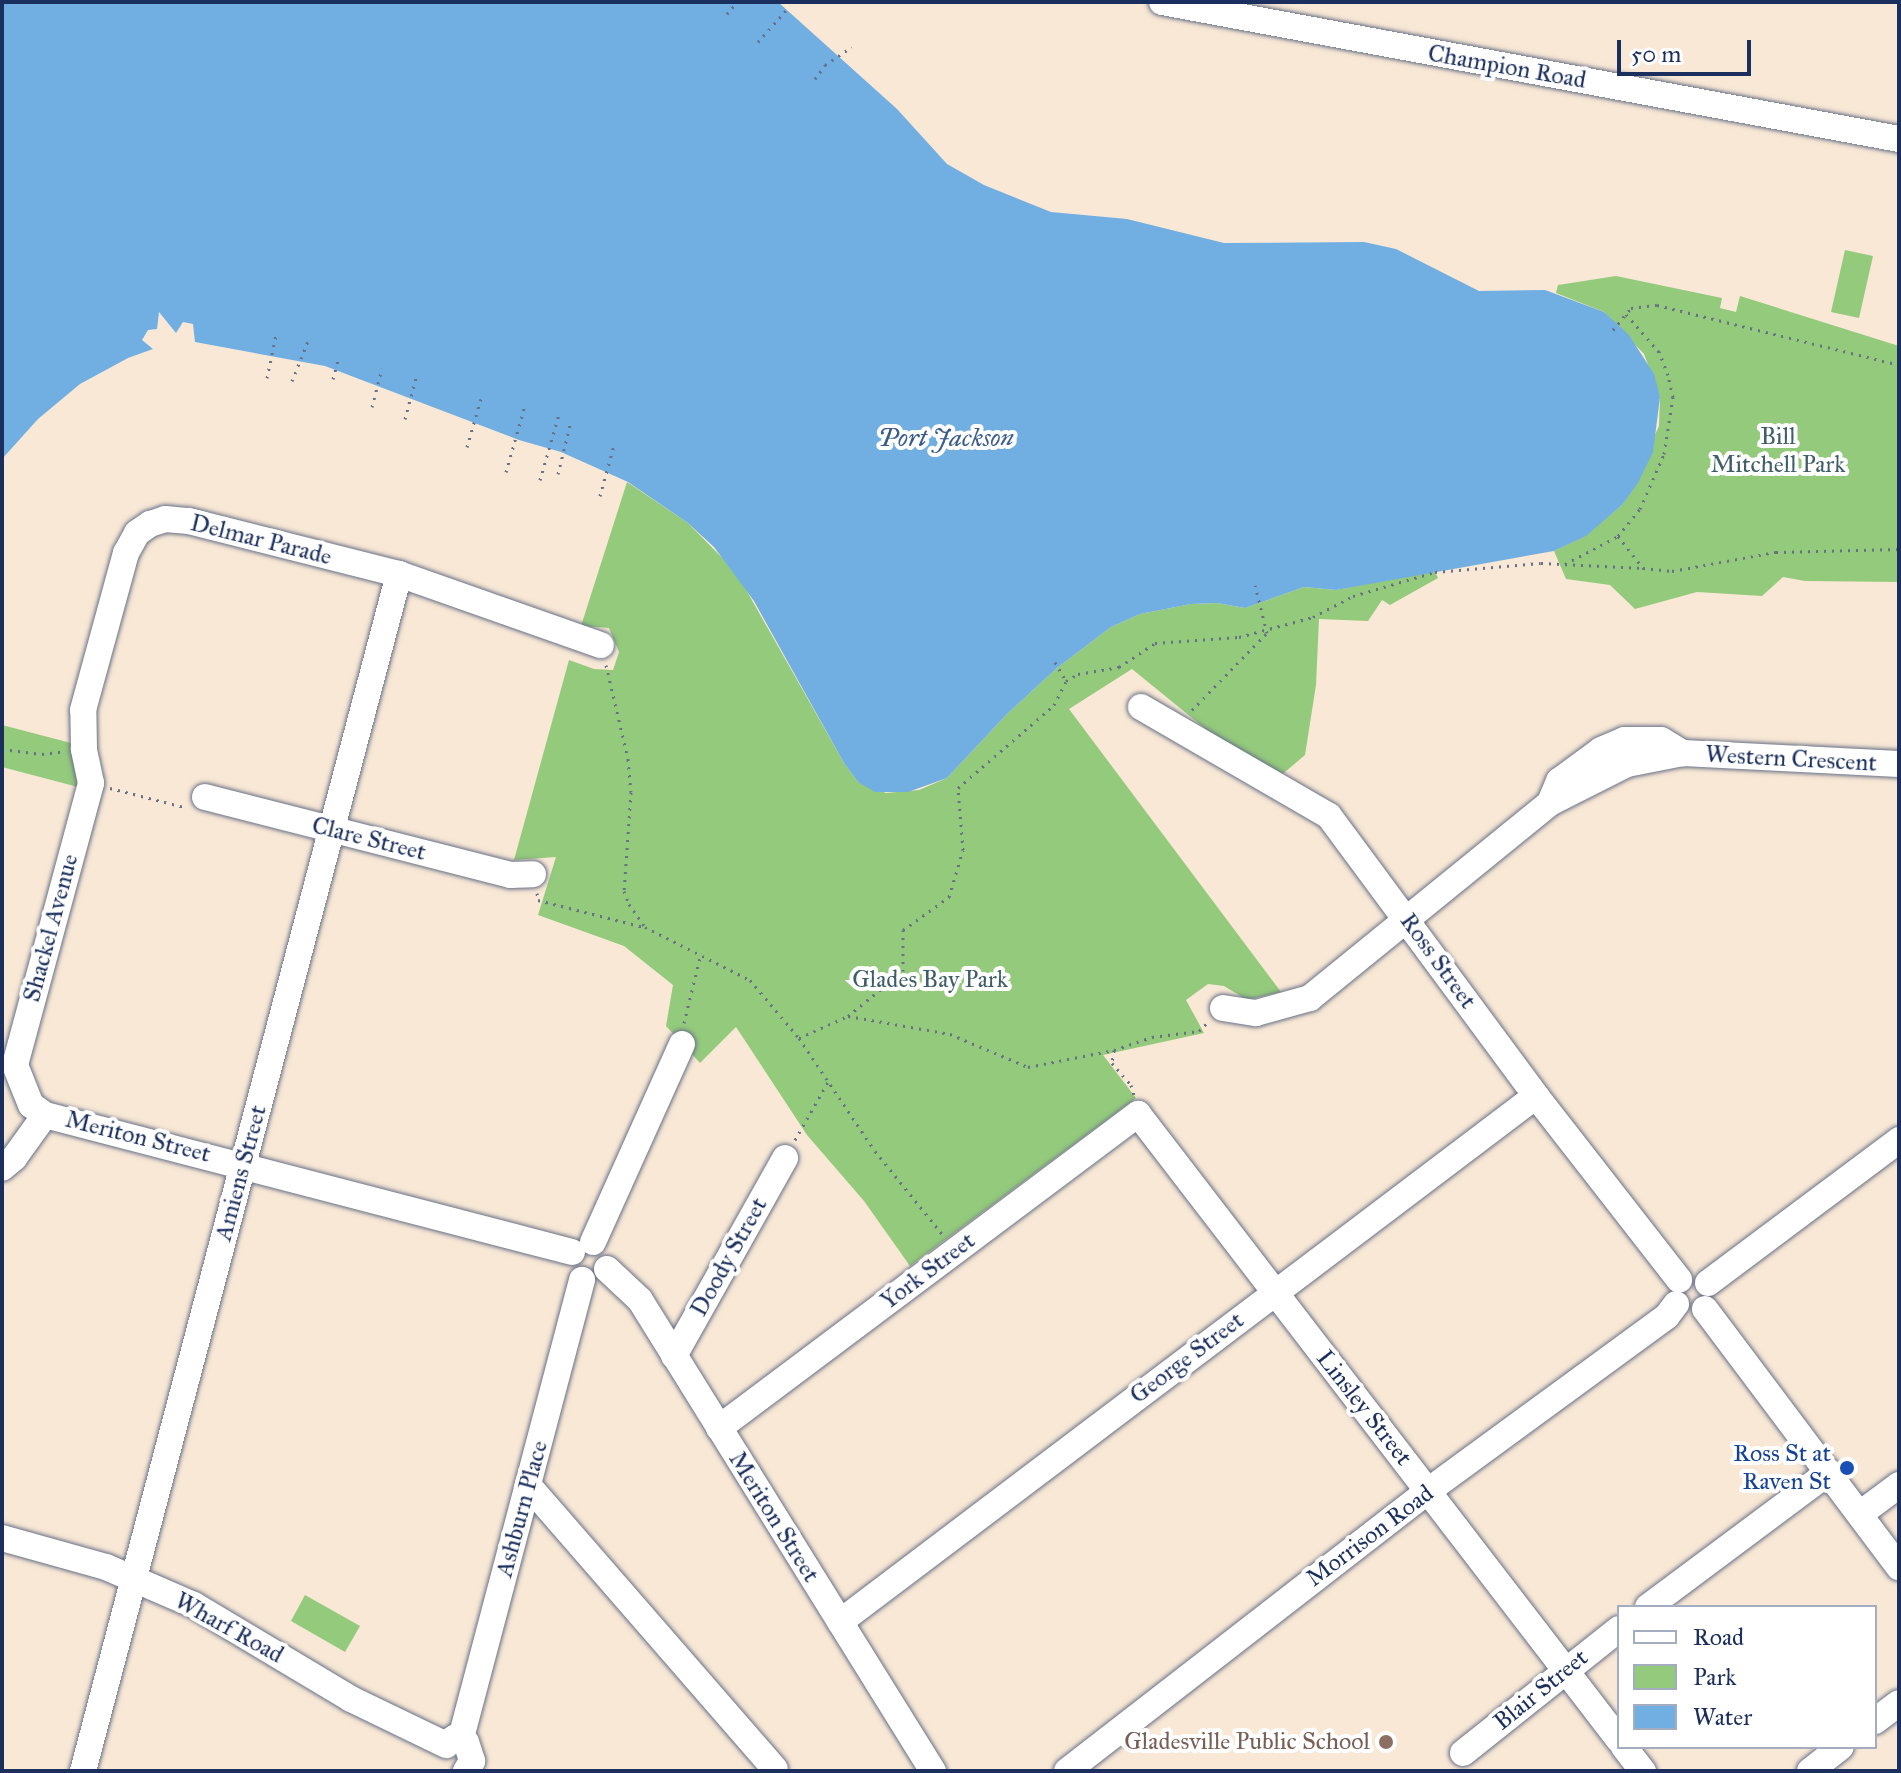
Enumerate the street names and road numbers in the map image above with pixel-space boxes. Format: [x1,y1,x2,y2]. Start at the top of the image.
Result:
street label: Champion Road [1426,39,1588,95]
street label: Delmar Parade [187,509,335,571]
street label: Western Crescent [1705,740,1877,778]
street label: Clare Street [309,811,429,867]
street label: Shackel Avenue [17,851,85,1005]
street label: Ross Street [1394,908,1482,1014]
street label: Amiens Street [209,1102,273,1244]
street label: Meriton Street [62,1105,214,1169]
street label: Doody Street [685,1193,773,1321]
street label: York Street [875,1226,981,1316]
street label: George Street [1125,1306,1249,1410]
street label: Linsley Street [1310,1345,1418,1471]
street label: Ashburn Place [490,1438,554,1580]
street label: Meriton Street [722,1446,826,1588]
street label: Morrison Road [1301,1479,1439,1593]
street label: Wharf Road [170,1586,288,1670]
street label: Blair Street [1488,1643,1594,1737]

